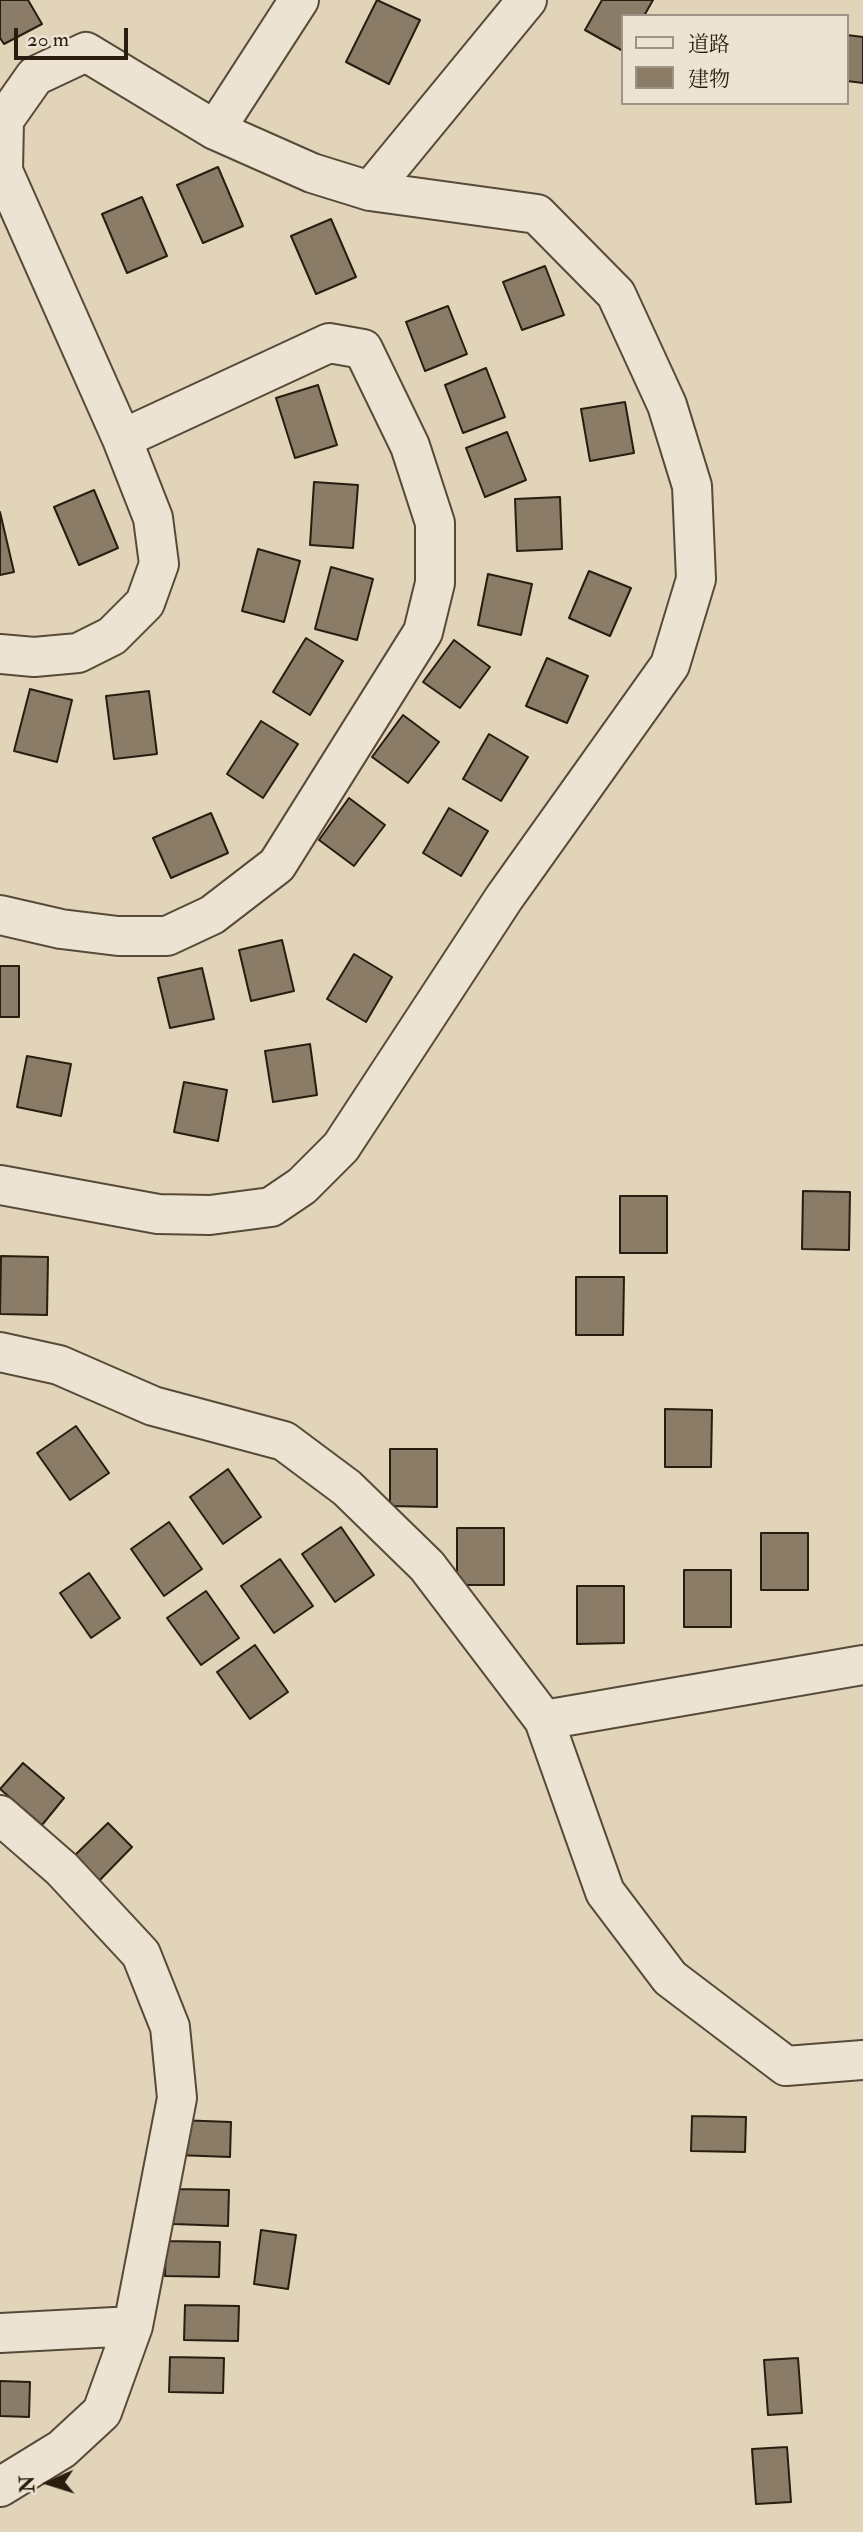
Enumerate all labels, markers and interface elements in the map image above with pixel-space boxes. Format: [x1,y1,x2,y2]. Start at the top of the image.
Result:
scale bar [18,14,131,58]
legend [622,14,849,105]
text: 20 m [27,26,69,53]
text: 道路 [688,31,730,58]
text: 建物 [688,66,730,93]
north arrow [14,2448,84,2518]
text: N [16,2475,40,2493]

